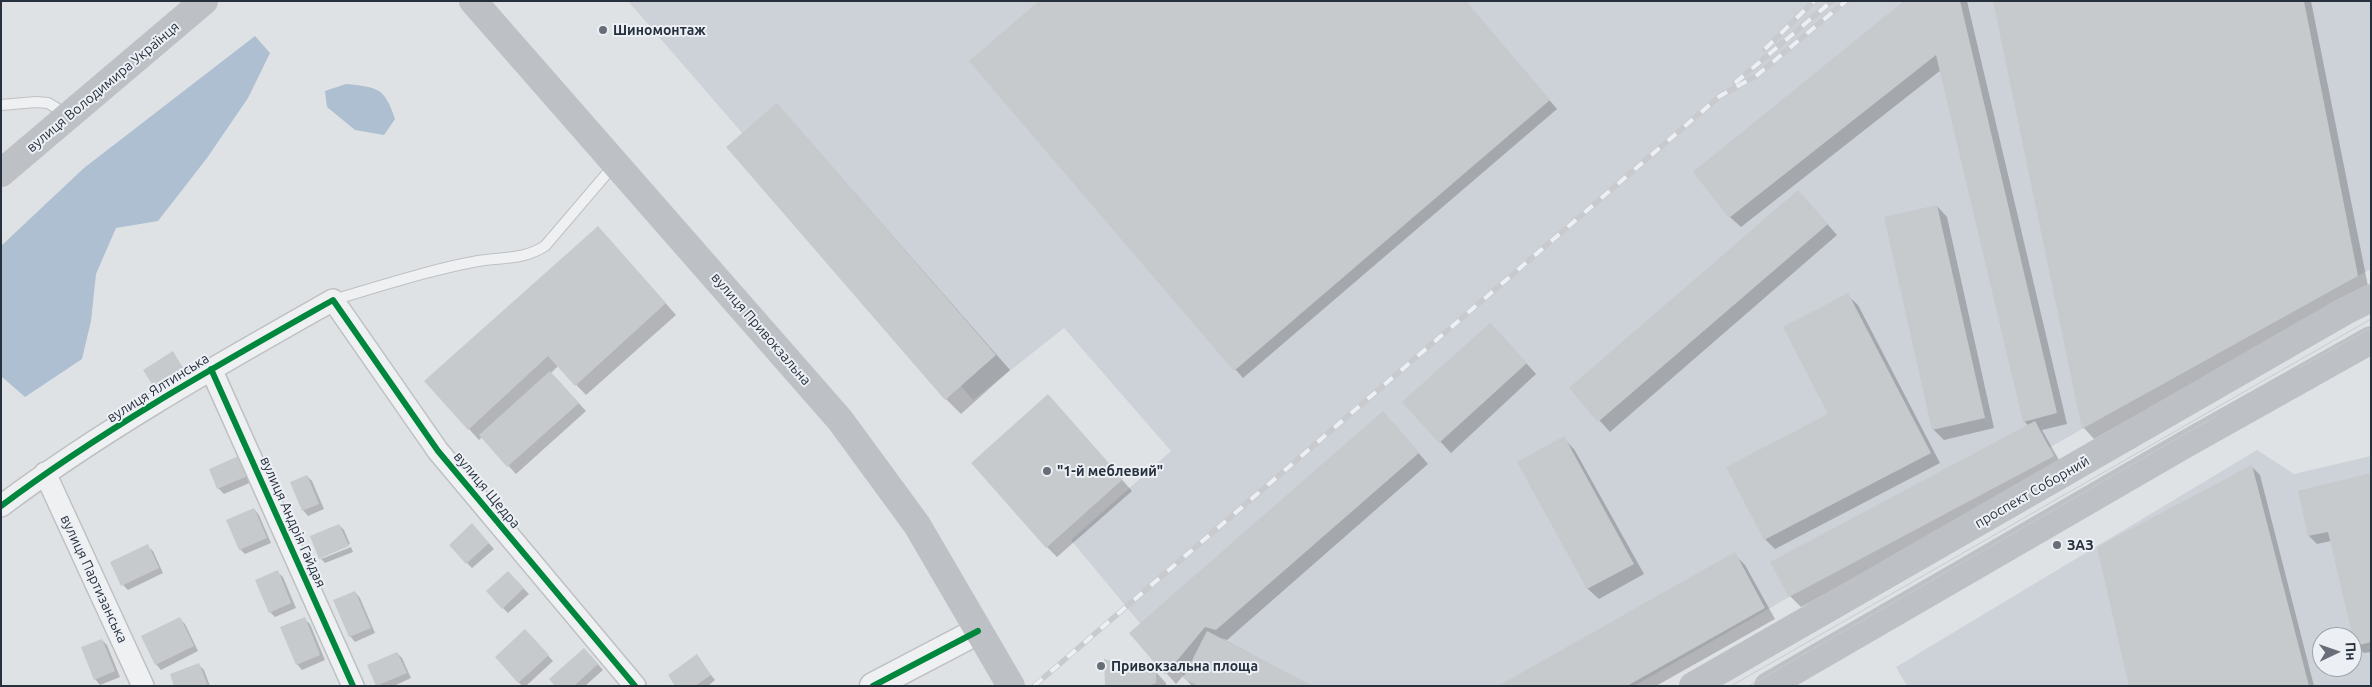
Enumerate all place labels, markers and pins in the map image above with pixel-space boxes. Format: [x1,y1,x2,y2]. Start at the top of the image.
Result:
place label: Шиномонтаж [613,22,706,38]
marker: Шиномонтаж [597,24,609,36]
place label: "1-й меблевий" [1057,463,1163,479]
marker: "1-й меблевий" [1041,465,1053,477]
place label: ЗАЗ [2067,537,2094,553]
marker: ЗАЗ [2051,539,2063,551]
place label: Привокзальна площа [1111,658,1258,674]
marker: Привокзальна площа [1095,660,1107,672]

